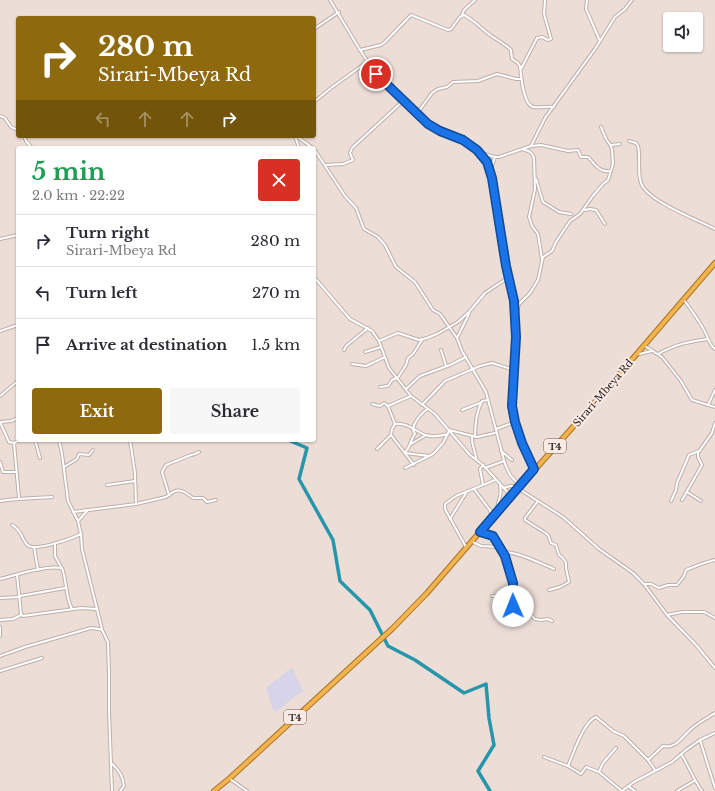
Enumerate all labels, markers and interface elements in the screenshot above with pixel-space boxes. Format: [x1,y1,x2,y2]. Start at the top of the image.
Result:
map controls [663,12,703,52]
button: sound [663,12,703,52]
text: 280 m [98,29,194,64]
icon: right [32,32,84,84]
pin [359,57,393,91]
icon: arrive [365,63,387,85]
text: Sirari-Mbeya Rd [98,64,251,86]
icon: left [92,108,114,130]
icon: ahead [134,108,156,130]
icon: ahead [176,108,198,130]
icon: right [218,108,240,130]
text: 5 min [32,157,105,186]
button: close [258,159,300,201]
text: 2.0 km · 22:22 [32,187,125,204]
text: Turn right [66,223,149,242]
icon: right [32,230,54,252]
text: 280 m [251,231,300,250]
text: Sirari-Mbeya Rd [66,242,177,259]
icon: left [32,282,54,304]
text: Turn left [66,283,137,302]
text: 270 m [252,283,300,302]
icon: arrive [32,334,54,356]
text: Arrive at destination [66,335,227,354]
text: 1.5 km [251,335,300,354]
street label: Sirari-Mbeya Rd [570,356,636,429]
button: Exit [32,388,162,434]
button: Share [170,388,300,434]
road number: T4 [544,439,566,453]
position arrow [492,585,534,627]
road number: T4 [284,710,306,724]

